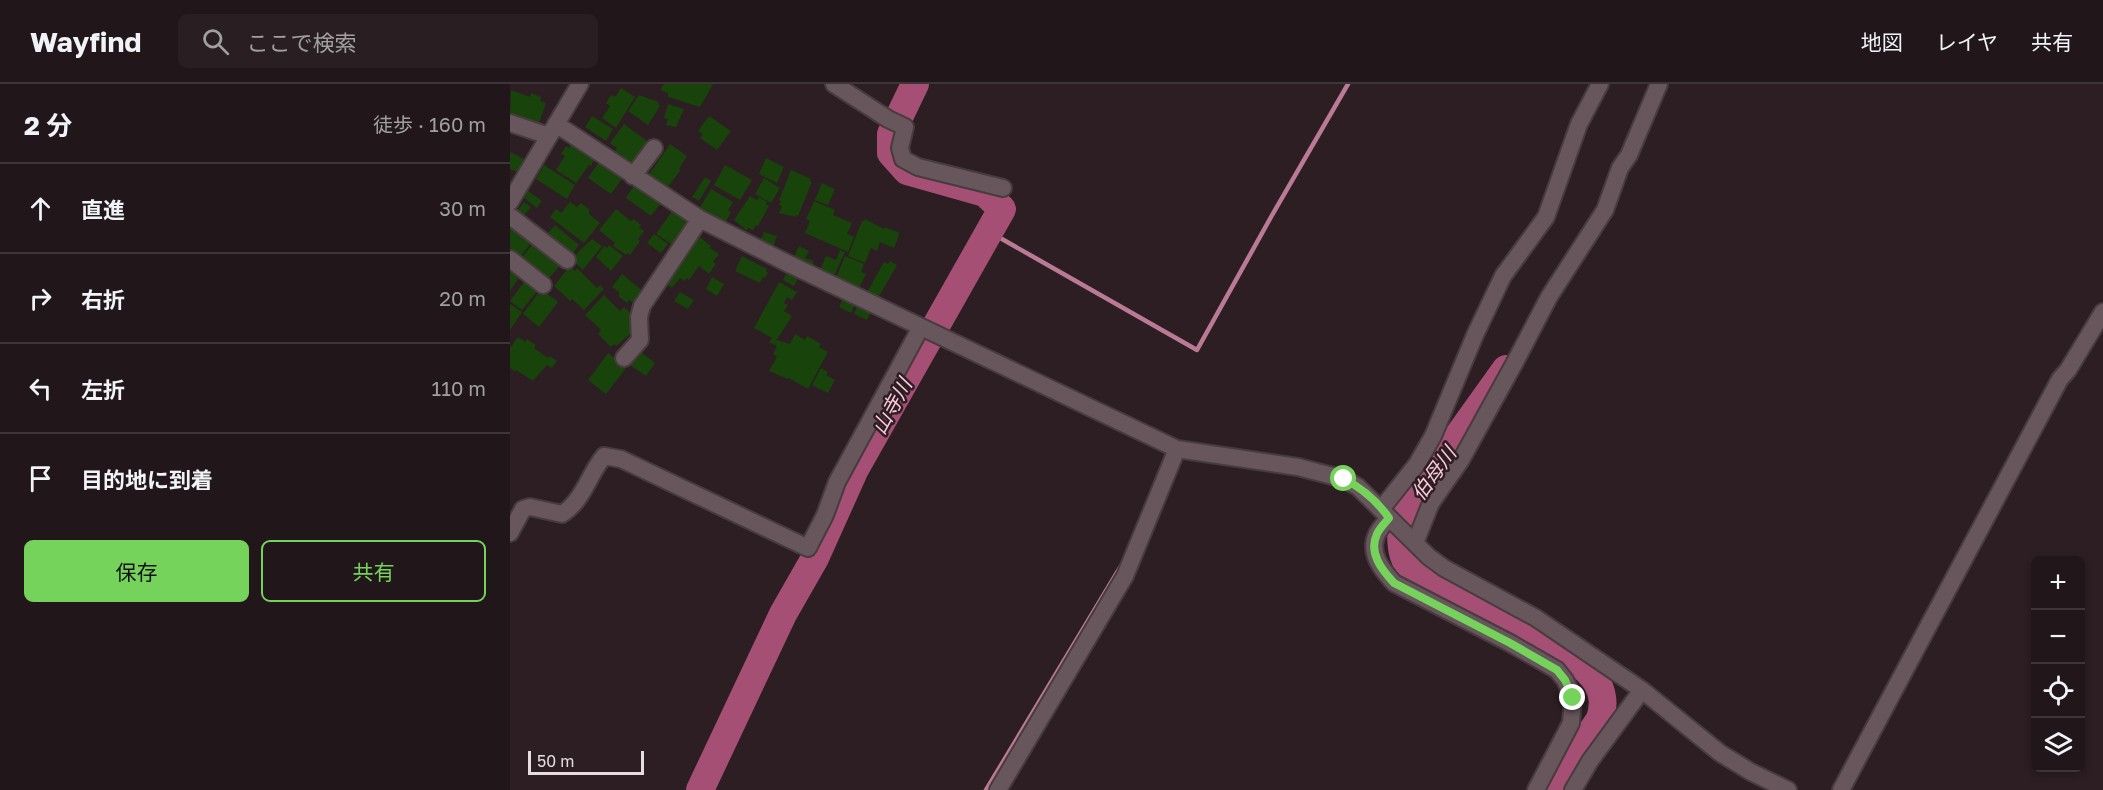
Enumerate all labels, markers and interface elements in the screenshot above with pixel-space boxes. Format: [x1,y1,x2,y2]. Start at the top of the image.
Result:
search box [178,14,598,68]
text: Wayfind [30,25,142,58]
icon: search [199,25,232,58]
text: ここで検索 [247,29,357,56]
text: 地図 [1861,29,1903,55]
text: レイヤ [1936,29,1998,55]
text: 共有 [2031,29,2073,55]
text: 2 分 [24,110,72,141]
text: 徒歩 · 160 m [373,112,486,136]
icon: ahead [24,192,57,225]
text: 直進 [81,196,125,223]
text: 30 m [439,196,486,220]
icon: right [24,282,57,315]
text: 右折 [81,286,125,313]
text: 20 m [439,286,486,310]
icon: left [24,372,57,405]
water label: 山寺川 [866,372,917,438]
text: 左折 [81,376,125,403]
text: 110 m [432,376,486,400]
water label: 伯母川 [1406,440,1462,504]
icon: arrive [24,462,57,495]
route start [1330,465,1356,491]
text: 目的地に到着 [81,466,213,493]
button: 保存 [24,540,249,602]
button: 共有 [261,540,486,602]
map controls [2031,556,2085,772]
button: + [2031,556,2085,610]
button: − [2031,610,2085,664]
button: locate [2031,664,2085,718]
route end [1559,684,1585,710]
button: layers [2031,718,2085,772]
scale bar [528,748,644,776]
text: 50 m [537,751,574,771]

